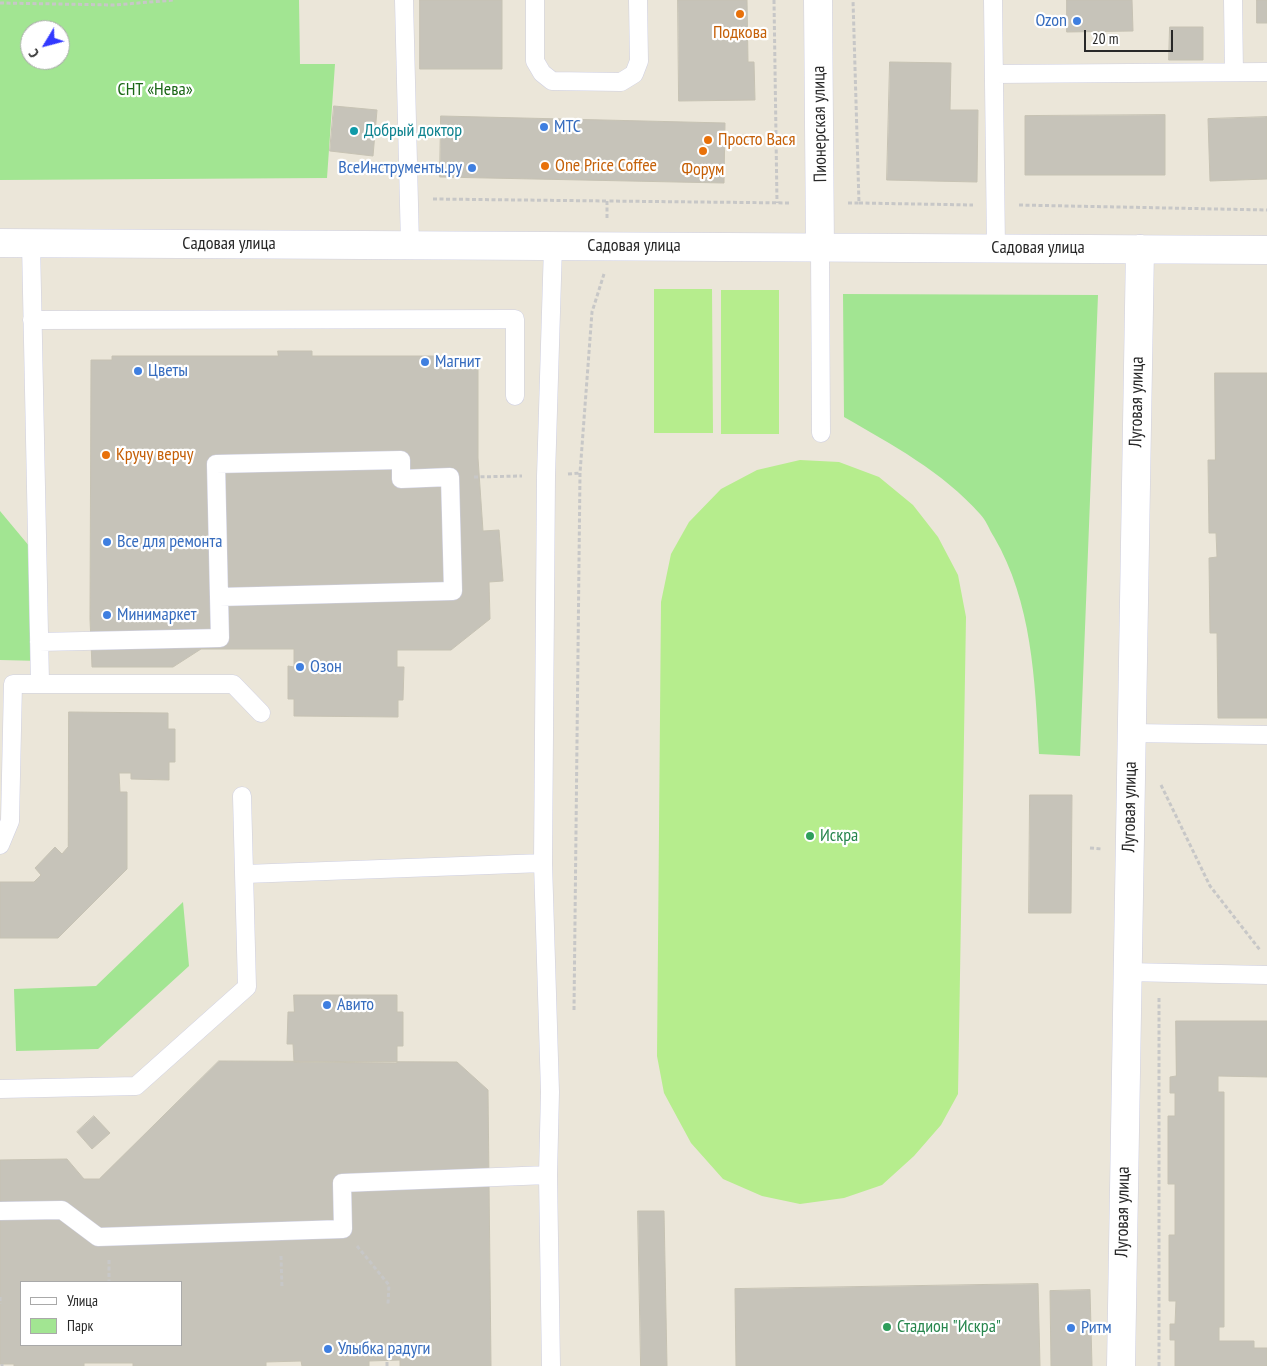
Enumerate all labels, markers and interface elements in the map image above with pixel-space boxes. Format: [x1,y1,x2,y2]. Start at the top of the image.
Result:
marker: Подкова [734,8,746,20]
place label: Ozon [1035,10,1067,32]
marker: Ozon [1071,15,1083,27]
north arrow [20,20,70,70]
scale bar [1087,20,1176,52]
place label: Подкова [713,22,767,44]
text: 20 m [1092,29,1118,48]
text: С [25,45,43,61]
street label: Пионерская улица [808,66,832,182]
park label: СНТ «Нева» [117,79,193,101]
place label: МТС [554,116,581,138]
place label: Добрый доктор [364,120,462,142]
marker: МТС [538,121,550,133]
marker: Добрый доктор [348,125,360,137]
place label: Просто Вася [718,129,795,151]
marker: Просто Вася [702,134,714,146]
marker: Форум [697,145,709,157]
place label: One Price Coffee [555,155,657,177]
place label: ВсеИнструменты.ру [338,157,462,179]
place label: Форум [682,159,724,181]
marker: One Price Coffee [539,160,551,172]
marker: ВсеИнструменты.ру [466,162,478,174]
street label: Садовая улица [182,233,276,255]
street label: Садовая улица [587,235,681,257]
street label: Садовая улица [991,237,1085,259]
place label: Магнит [435,351,480,373]
marker: Магнит [419,356,431,368]
street label: Луговая улица [1125,356,1149,448]
place label: Цветы [148,360,188,382]
marker: Цветы [132,365,144,377]
place label: Кручу верчу [116,444,193,466]
marker: Кручу верчу [100,449,112,461]
place label: Все для ремонта [117,531,222,553]
marker: Все для ремонта [101,536,113,548]
place label: Минимаркет [117,604,197,626]
marker: Минимаркет [101,609,113,621]
place label: Озон [310,656,342,678]
marker: Озон [294,661,306,673]
street label: Луговая улица [1118,761,1142,853]
place label: Искра [820,825,858,847]
marker: Искра [804,830,816,842]
place label: Авито [337,994,374,1016]
marker: Авито [321,999,333,1011]
street label: Луговая улица [1111,1166,1135,1258]
legend [20,1281,182,1346]
text: Улица [67,1291,98,1310]
text: Парк [67,1316,93,1335]
place label: Стадион "Искра" [897,1316,1001,1338]
place label: Ритм [1081,1317,1112,1339]
marker: Стадион "Искра" [881,1321,893,1333]
marker: Ритм [1065,1322,1077,1334]
place label: Улыбка радуги [338,1338,430,1360]
marker: Улыбка радуги [322,1343,334,1355]

